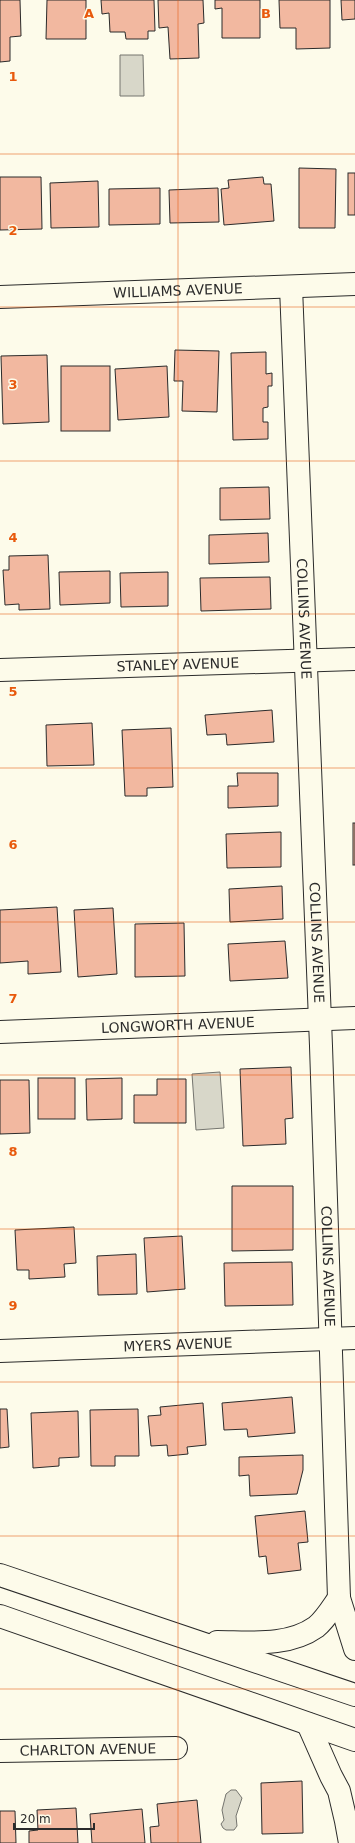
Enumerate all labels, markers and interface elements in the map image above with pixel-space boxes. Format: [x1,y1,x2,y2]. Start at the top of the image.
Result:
text: A [84,6,94,21]
text: B [261,6,271,21]
text: 1 [8,69,18,84]
text: 2 [8,223,18,238]
street label: WILLIAMS AVENUE [113,280,243,301]
text: 3 [8,377,18,392]
text: 4 [8,530,18,545]
street label: COLLINS AVENUE [294,558,314,680]
street label: STANLEY AVENUE [116,655,240,674]
text: 5 [8,684,18,699]
text: 6 [8,837,18,852]
street label: COLLINS AVENUE [307,882,327,1003]
text: 7 [8,991,18,1006]
street label: LONGWORTH AVENUE [101,1014,255,1036]
text: 8 [8,1144,18,1159]
street label: COLLINS AVENUE [318,1205,338,1327]
text: 9 [8,1298,18,1313]
street label: MYERS AVENUE [123,1334,233,1354]
street label: CHARLTON AVENUE [19,1740,156,1759]
scale bar [14,1805,94,1831]
text: 20 m [20,1812,51,1826]

